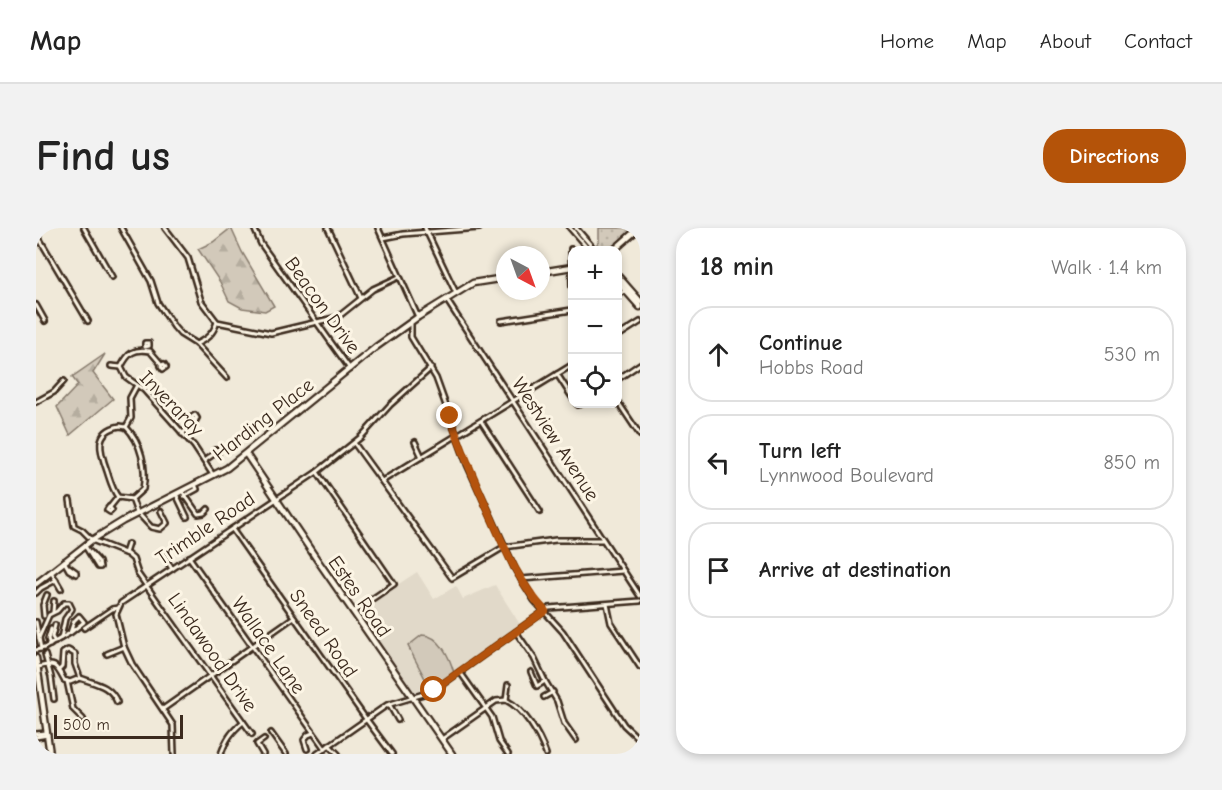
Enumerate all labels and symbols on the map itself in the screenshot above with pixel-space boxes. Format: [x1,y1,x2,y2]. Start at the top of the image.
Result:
north arrow [496,246,550,300]
street label: Beacon Drive [280,253,365,358]
street label: Inveraray [135,366,208,441]
street label: Harding Place [208,373,318,466]
street label: Westview Avenue [507,373,604,505]
route end [436,402,462,428]
street label: Trimble Road [151,487,259,570]
street label: Estes Road [323,551,396,641]
street label: Sneed Road [285,585,362,682]
street label: Lindawood Drive [163,589,262,716]
street label: Wallace Lane [227,592,310,698]
route start [420,676,446,702]
scale bar [54,712,183,739]

